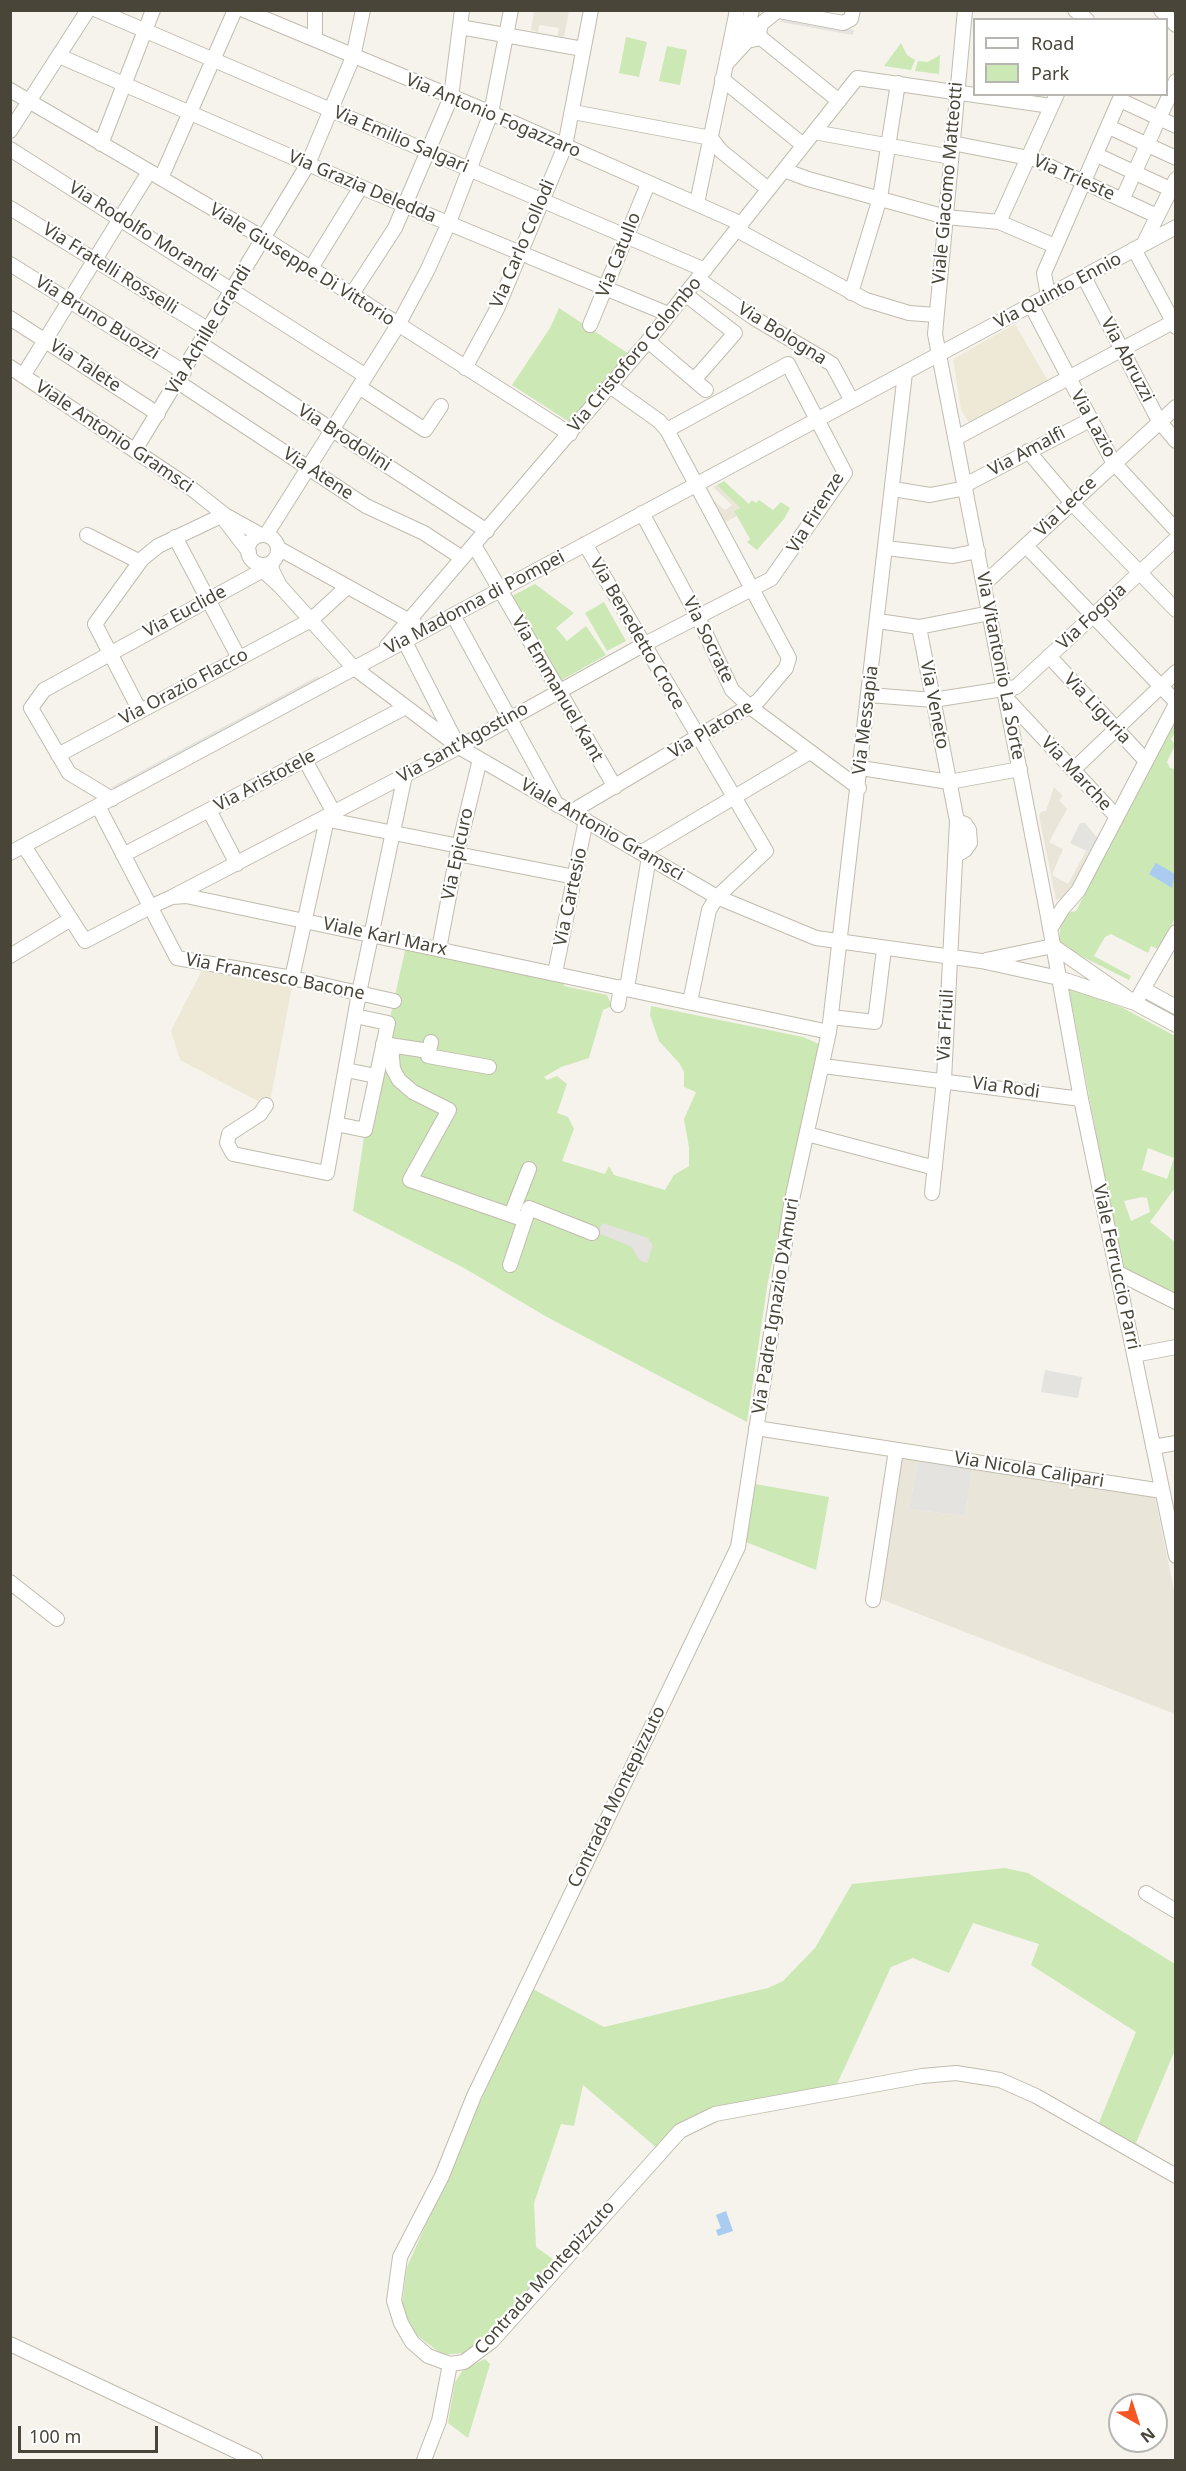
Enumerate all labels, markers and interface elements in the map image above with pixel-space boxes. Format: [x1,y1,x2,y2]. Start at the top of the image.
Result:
legend [973,18,1168,96]
text: Road [1031,31,1074,55]
text: Park [1031,61,1069,85]
street label: Via Antonio Fogazzaro [402,69,584,163]
street label: Viale Giacomo Matteotti [928,81,968,285]
street label: Via Emilio Salgari [330,102,472,178]
street label: Via Grazia Deledda [285,146,439,228]
street label: Via Trieste [1030,150,1118,206]
street label: Via Carlo Collodi [486,176,560,312]
street label: Via Rodolfo Morandi [64,177,222,287]
street label: Viale Giuseppe Di Vittorio [205,199,399,331]
street label: Via Catullo [592,209,646,301]
street label: Via Fratelli Rosselli [38,219,182,319]
street label: Via Quinto Ennio [991,248,1125,334]
street label: Via Achille Grandi [162,261,256,399]
street label: Via Bruno Buozzi [31,271,163,365]
street label: Via Cristoforo Colombo [564,273,706,437]
street label: Via Bologna [734,298,830,370]
street label: Via Abruzzi [1096,314,1158,406]
street label: Via Talete [45,335,125,397]
street label: Viale Antonio Gramsci [31,376,197,498]
street label: Via Lazio [1066,387,1120,461]
street label: Via Brodolini [293,400,395,476]
street label: Via Amalfi [985,423,1069,481]
street label: Via Atene [279,443,357,505]
street label: Via Firenze [783,469,849,557]
street label: Via Lecce [1031,472,1101,542]
street label: Via Madonna di Pompei [381,546,569,660]
street label: Via Benedetto Croce [585,554,689,714]
street label: Via Vitantonio La Sorte [971,570,1029,762]
street label: Via Foggia [1053,579,1131,655]
street label: Via Euclide [140,581,230,643]
street label: Via Socrate [678,593,738,687]
street label: Via Emmanuel Kant [507,612,607,766]
street label: Via Orazio Flacco [116,644,252,730]
street label: Via Veneto [915,659,953,751]
street label: Via Messapia [849,664,883,776]
street label: Via Liguria [1059,669,1135,749]
street label: Via Platone [665,696,757,764]
street label: Via Sant'Agostino [394,698,532,788]
street label: Via Marche [1036,732,1116,816]
street label: Via Aristotele [211,745,319,817]
street label: Viale Antonio Gramsci [516,774,688,886]
street label: Via Epicuro [438,806,478,902]
street label: Via Cartesio [550,846,592,948]
street label: Viale Karl Marx [321,913,449,961]
street label: Via Francesco Bacone [184,949,366,1005]
street label: Via Friuli [933,988,959,1062]
street label: Via Rodi [971,1073,1041,1103]
street label: Viale Ferruccio Parri [1088,1182,1144,1352]
street label: Via Padre Ignazio D'Amuri [748,1196,804,1416]
street label: Via Nicola Calipari [952,1447,1106,1493]
street label: Contrada Montepizzuto [564,1703,670,1891]
street label: Contrada Montepizzuto [470,2197,620,2359]
north arrow [1108,2393,1168,2453]
scale bar [21,2414,160,2452]
text: N [1136,2423,1160,2448]
text: 100 m [29,2424,81,2448]

